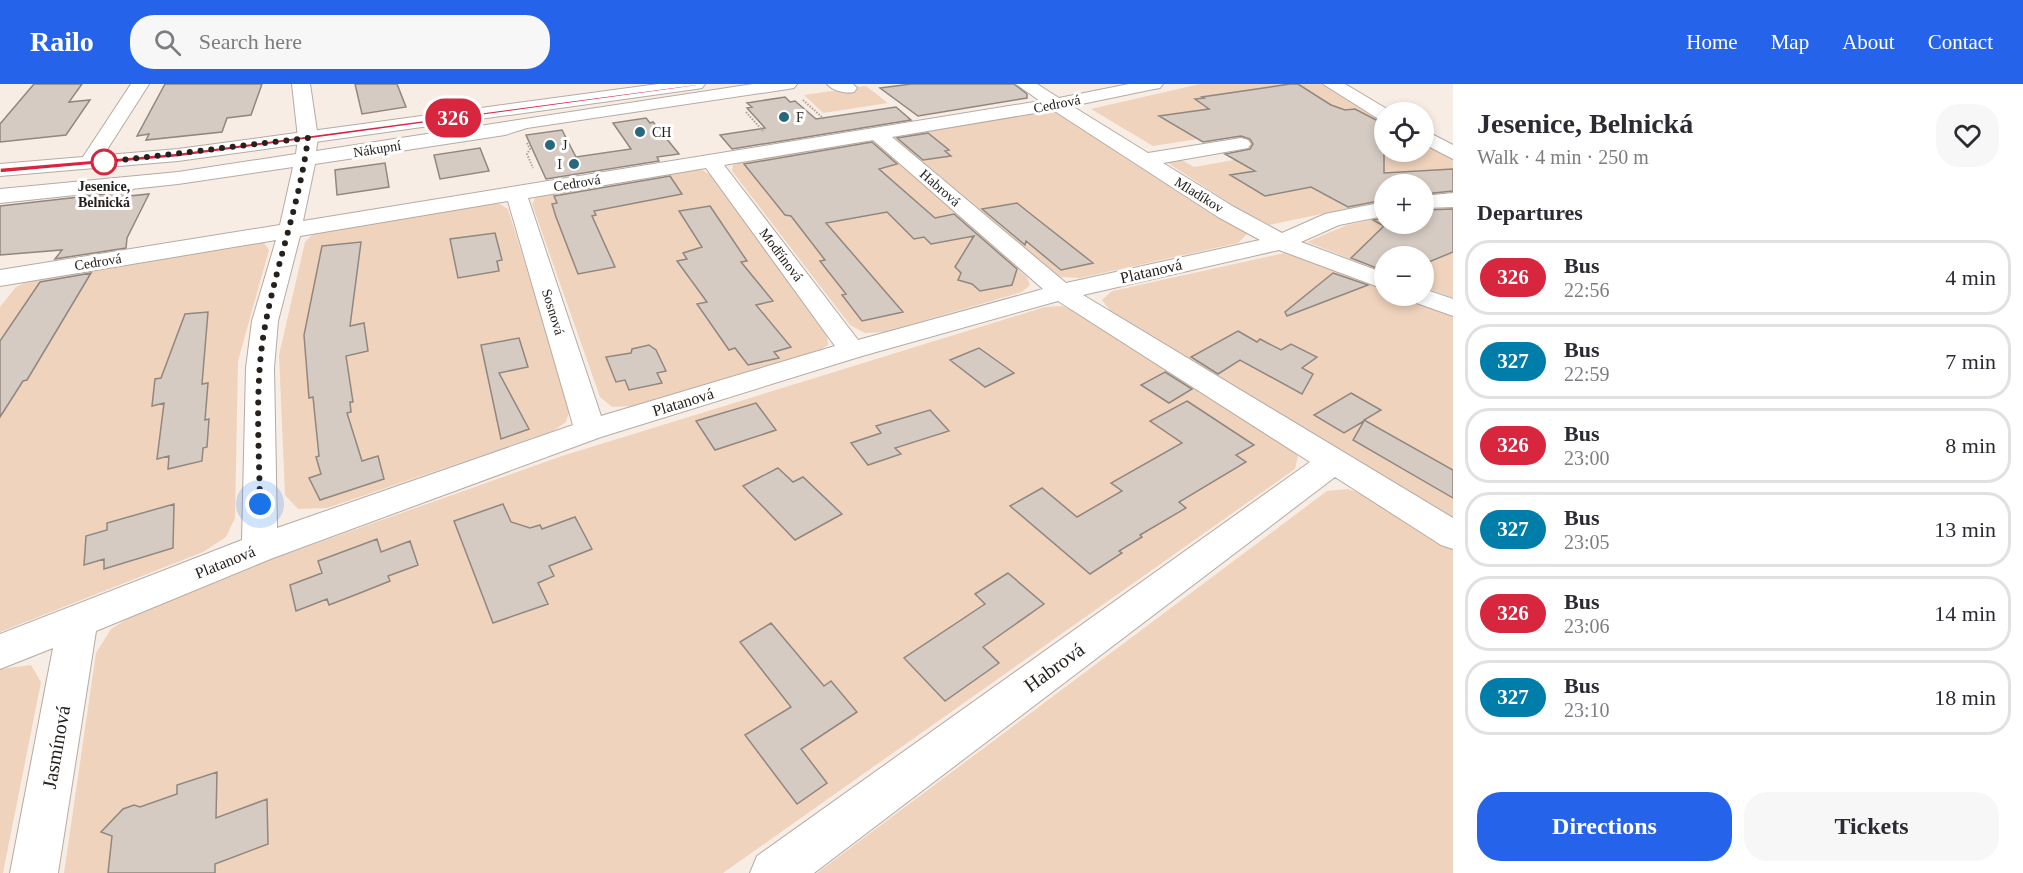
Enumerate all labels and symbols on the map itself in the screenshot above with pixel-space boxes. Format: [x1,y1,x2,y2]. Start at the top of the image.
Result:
street label: Cedrová [1032,92,1082,116]
line badge: 326 [418,99,488,138]
marker: F [777,110,791,124]
place label: F [796,110,804,125]
marker: CH [633,125,647,139]
place label: CH [652,125,671,140]
street label: Nákupní [352,138,402,160]
marker: J [543,138,557,152]
place label: J [562,138,568,153]
marker: Jesenice, Belnická [91,149,117,175]
place label: I [557,157,562,172]
marker: I [567,157,581,171]
street label: Habrová [917,167,964,210]
street label: Cedrová [552,172,602,194]
street label: Mladíkov [1172,174,1226,216]
place label: Jesenice, Belnická [78,179,130,210]
street label: Modřínová [756,226,806,285]
street label: Cedrová [73,251,123,273]
street label: Platanová [1118,256,1184,286]
street label: Sosnová [539,287,567,338]
street label: Platanová [650,385,716,419]
your location [245,489,275,519]
street label: Platanová [193,542,257,582]
street label: Habrová [1020,638,1088,696]
street label: Jasmínová [38,703,74,790]

